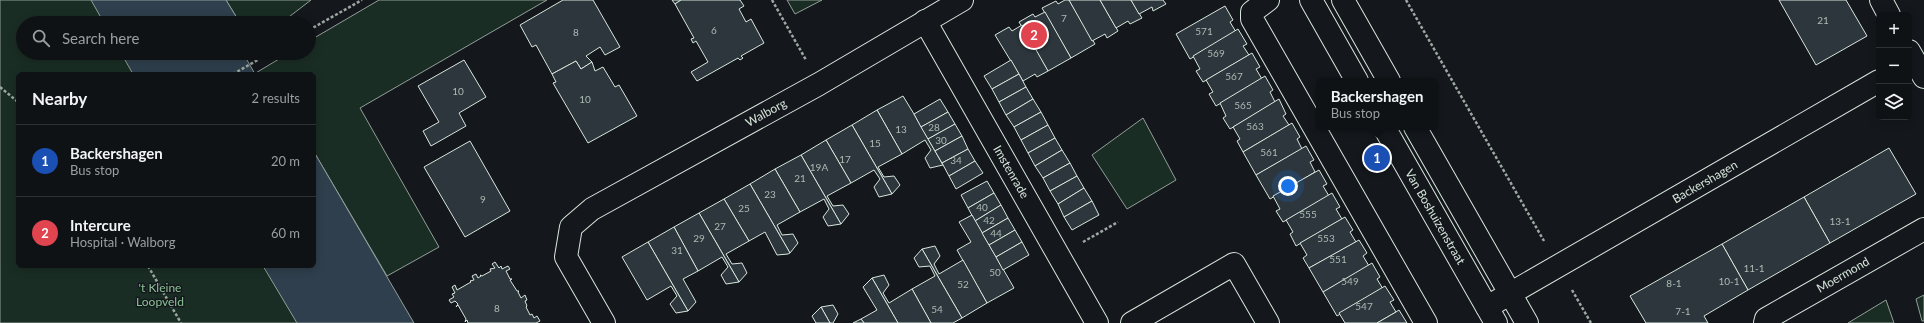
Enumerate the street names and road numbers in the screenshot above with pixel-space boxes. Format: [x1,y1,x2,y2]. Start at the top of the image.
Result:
street label: Walborg [743,95,789,130]
street label: Imstenrade [990,142,1033,201]
street label: Backershagen [1669,157,1740,206]
street label: Van Boshuizenstraat [1402,167,1469,268]
street label: Moermond [1814,253,1872,296]

